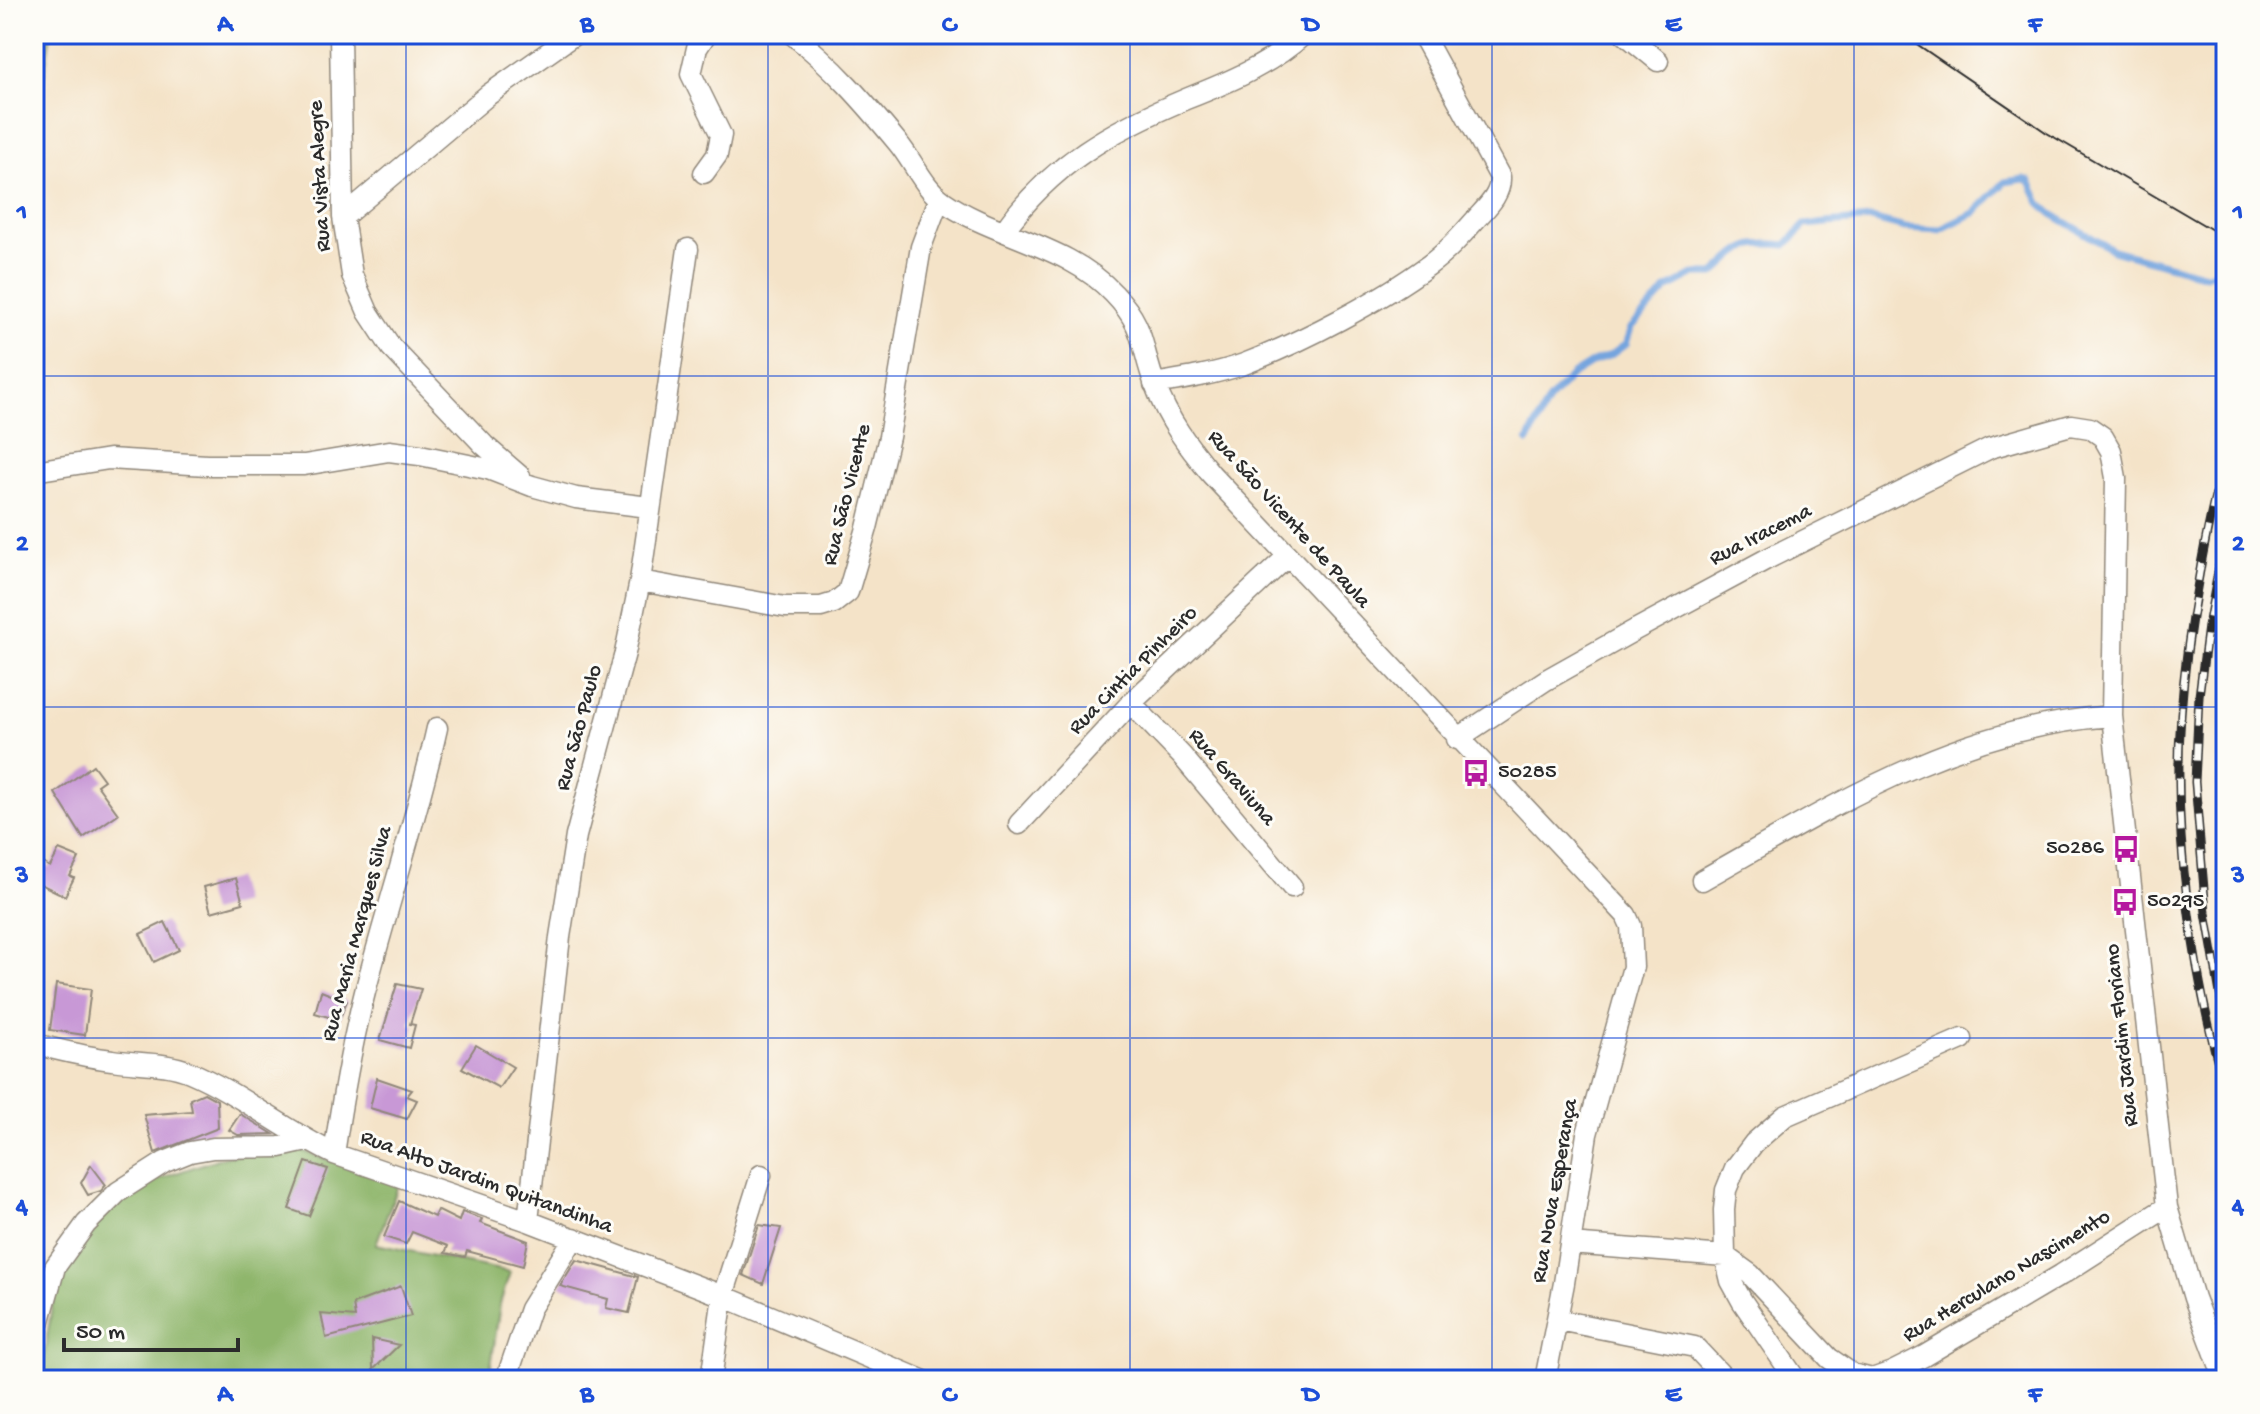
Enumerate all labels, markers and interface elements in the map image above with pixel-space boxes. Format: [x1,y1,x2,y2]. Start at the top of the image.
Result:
text: A [216,11,234,42]
text: B [579,11,595,42]
text: C [942,11,959,42]
text: D [1301,11,1321,42]
text: E [1665,11,1683,42]
text: F [2027,11,2043,42]
street label: Rua Vista Alegre [304,99,338,252]
text: 1 [16,199,27,230]
text: 1 [2232,199,2243,230]
street label: Rua São Vicente [818,421,878,568]
street label: Rua São Vicente de Paula [1201,425,1376,615]
street label: Rua Iracema [1706,499,1817,573]
text: 2 [16,530,29,561]
text: 2 [2232,530,2245,561]
street label: Rua Cintia Pinheiro [1064,601,1204,741]
street label: Rua São Paulo [551,662,609,794]
street label: Rua Graviuna [1182,724,1281,833]
bus stop icon: 50285 [1461,758,1491,788]
place label: 50285 [1498,760,1556,786]
street label: Rua Maria Marques Silva [317,823,399,1045]
bus stop icon: 50286 [2111,834,2141,864]
place label: 50286 [2046,836,2105,862]
text: 3 [14,862,29,893]
text: 3 [2230,862,2245,893]
bus stop icon: 50295 [2110,887,2140,917]
place label: 50295 [2147,889,2204,915]
street label: Rua Jardim Floriano [2100,942,2146,1128]
street label: Rua Nova Esperança [1527,1096,1585,1285]
street label: Rua Alto Jardim Quitandinha [356,1125,616,1241]
text: 4 [15,1193,29,1224]
text: 4 [2231,1193,2245,1224]
street label: Rua Herculano Nascimento [1898,1205,2116,1349]
scale bar [64,1302,238,1352]
text: 50 m [76,1319,125,1348]
text: A [216,1381,234,1412]
text: B [579,1381,595,1412]
text: C [942,1381,959,1412]
text: D [1301,1381,1321,1412]
text: E [1665,1381,1683,1412]
text: F [2027,1381,2043,1412]

